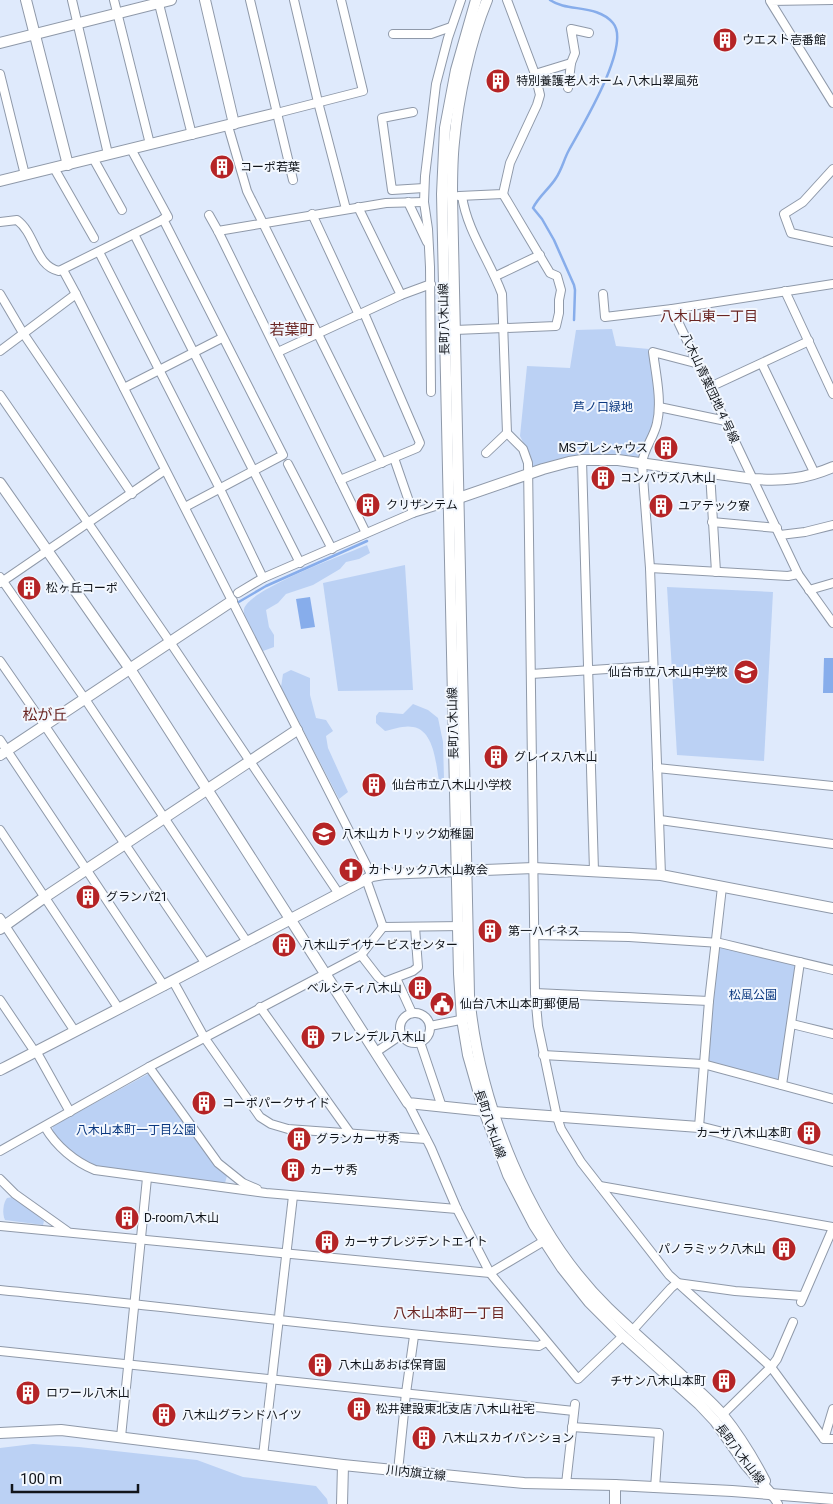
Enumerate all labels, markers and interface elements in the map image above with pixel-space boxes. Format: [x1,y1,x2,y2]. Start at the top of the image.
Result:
building icon: ウエスト壱番館 [712,27,738,53]
place label: ウエスト壱番館 [742,33,826,47]
building icon: 特別養護老人ホーム 八木山翠風苑 [485,68,511,94]
place label: 特別養護老人ホーム 八木山翠風苑 [516,74,699,88]
building icon: コーポ若葉 [209,154,235,180]
place label: コーポ若葉 [240,160,300,174]
street label: 長町八木山線 [436,283,452,355]
district label: 八木山東一丁目 [660,308,758,324]
district label: 若葉町 [269,321,315,339]
street label: 八木山青葉団地４号線 [678,331,742,445]
park label: 芦ノ口緑地 [573,400,633,414]
building icon: MSプレシャウス [653,435,679,461]
place label: MSプレシャウス [558,441,648,455]
building icon: コンバウズ八木山 [590,465,616,491]
place label: コンバウズ八木山 [620,471,716,485]
building icon: クリザンテム [355,492,381,518]
building icon: ユアテック寮 [648,493,674,519]
place label: クリザンテム [386,498,458,512]
place label: ユアテック寮 [678,499,750,513]
building icon: 松ヶ丘コーポ [16,575,42,601]
place label: 松ヶ丘コーポ [46,581,118,595]
school or university icon: 仙台市立八木山中学校 [733,659,759,685]
place label: 仙台市立八木山中学校 [608,665,728,679]
street label: 長町八木山線 [445,687,461,759]
district label: 松が丘 [22,706,68,724]
building icon: グレイス八木山 [483,744,509,770]
place label: グレイス八木山 [514,750,598,764]
building icon: 仙台市立八木山小学校 [361,772,387,798]
place label: 仙台市立八木山小学校 [392,778,512,792]
school or university icon: 八木山カトリック幼稚園 [311,821,337,847]
place label: 八木山カトリック幼稚園 [342,827,474,841]
church icon: カトリック八木山教会 [338,857,364,883]
place label: カトリック八木山教会 [368,863,488,877]
building icon: グランパ21 [75,884,101,910]
place label: グランパ21 [106,890,168,904]
building icon: 第一ハイネス [477,918,503,944]
place label: 第一ハイネス [508,924,580,938]
building icon: 八木山デイサービスセンター [271,932,297,958]
place label: 八木山デイサービスセンター [302,938,458,952]
building icon: ベルシティ八木山 [407,975,433,1001]
place label: ベルシティ八木山 [307,981,402,995]
park label: 松風公園 [729,988,777,1002]
public building icon: 仙台八木山本町郵便局 [429,991,455,1017]
place label: 仙台八木山本町郵便局 [460,997,580,1011]
building icon: フレンデル八木山 [300,1024,326,1050]
place label: フレンデル八木山 [330,1030,426,1044]
street label: 長町八木山線 [472,1088,508,1160]
building icon: コーポパークサイド [191,1090,217,1116]
place label: コーポパークサイド [222,1096,330,1110]
building icon: カーサ八木山本町 [796,1120,822,1146]
park label: 八木山本町一丁目公園 [76,1123,196,1137]
building icon: グランカーサ秀 [286,1126,312,1152]
place label: カーサ八木山本町 [696,1126,792,1140]
place label: グランカーサ秀 [316,1132,400,1146]
building icon: カーサ秀 [280,1157,306,1183]
place label: カーサ秀 [310,1163,358,1177]
building icon: D-room八木山 [114,1205,140,1231]
place label: D-room八木山 [144,1211,219,1225]
building icon: カーサプレジデントエイト [314,1229,340,1255]
place label: カーサプレジデントエイト [344,1235,488,1249]
building icon: パノラミック八木山 [771,1236,797,1262]
place label: パノラミック八木山 [658,1242,766,1256]
district label: 八木山本町一丁目 [393,1305,505,1321]
building icon: 八木山あおば保育園 [307,1352,333,1378]
place label: 八木山あおば保育園 [338,1358,446,1372]
building icon: チサン八木山本町 [711,1368,737,1394]
place label: チサン八木山本町 [610,1374,706,1388]
building icon: ロワール八木山 [15,1380,41,1406]
place label: ロワール八木山 [46,1386,130,1400]
building icon: 松井建設東北支店 八木山社宅 [346,1396,372,1422]
building icon: 八木山グランドハイツ [151,1402,177,1428]
place label: 松井建設東北支店 八木山社宅 [376,1402,535,1416]
place label: 八木山グランドハイツ [182,1408,302,1422]
street label: 長町八木山線 [713,1421,767,1487]
building icon: 八木山スカイパンション [411,1425,437,1451]
place label: 八木山スカイパンション [442,1431,574,1445]
scale bar [12,1462,139,1494]
street label: 川内旗立線 [385,1463,447,1483]
text: 100 m [20,1470,62,1488]

